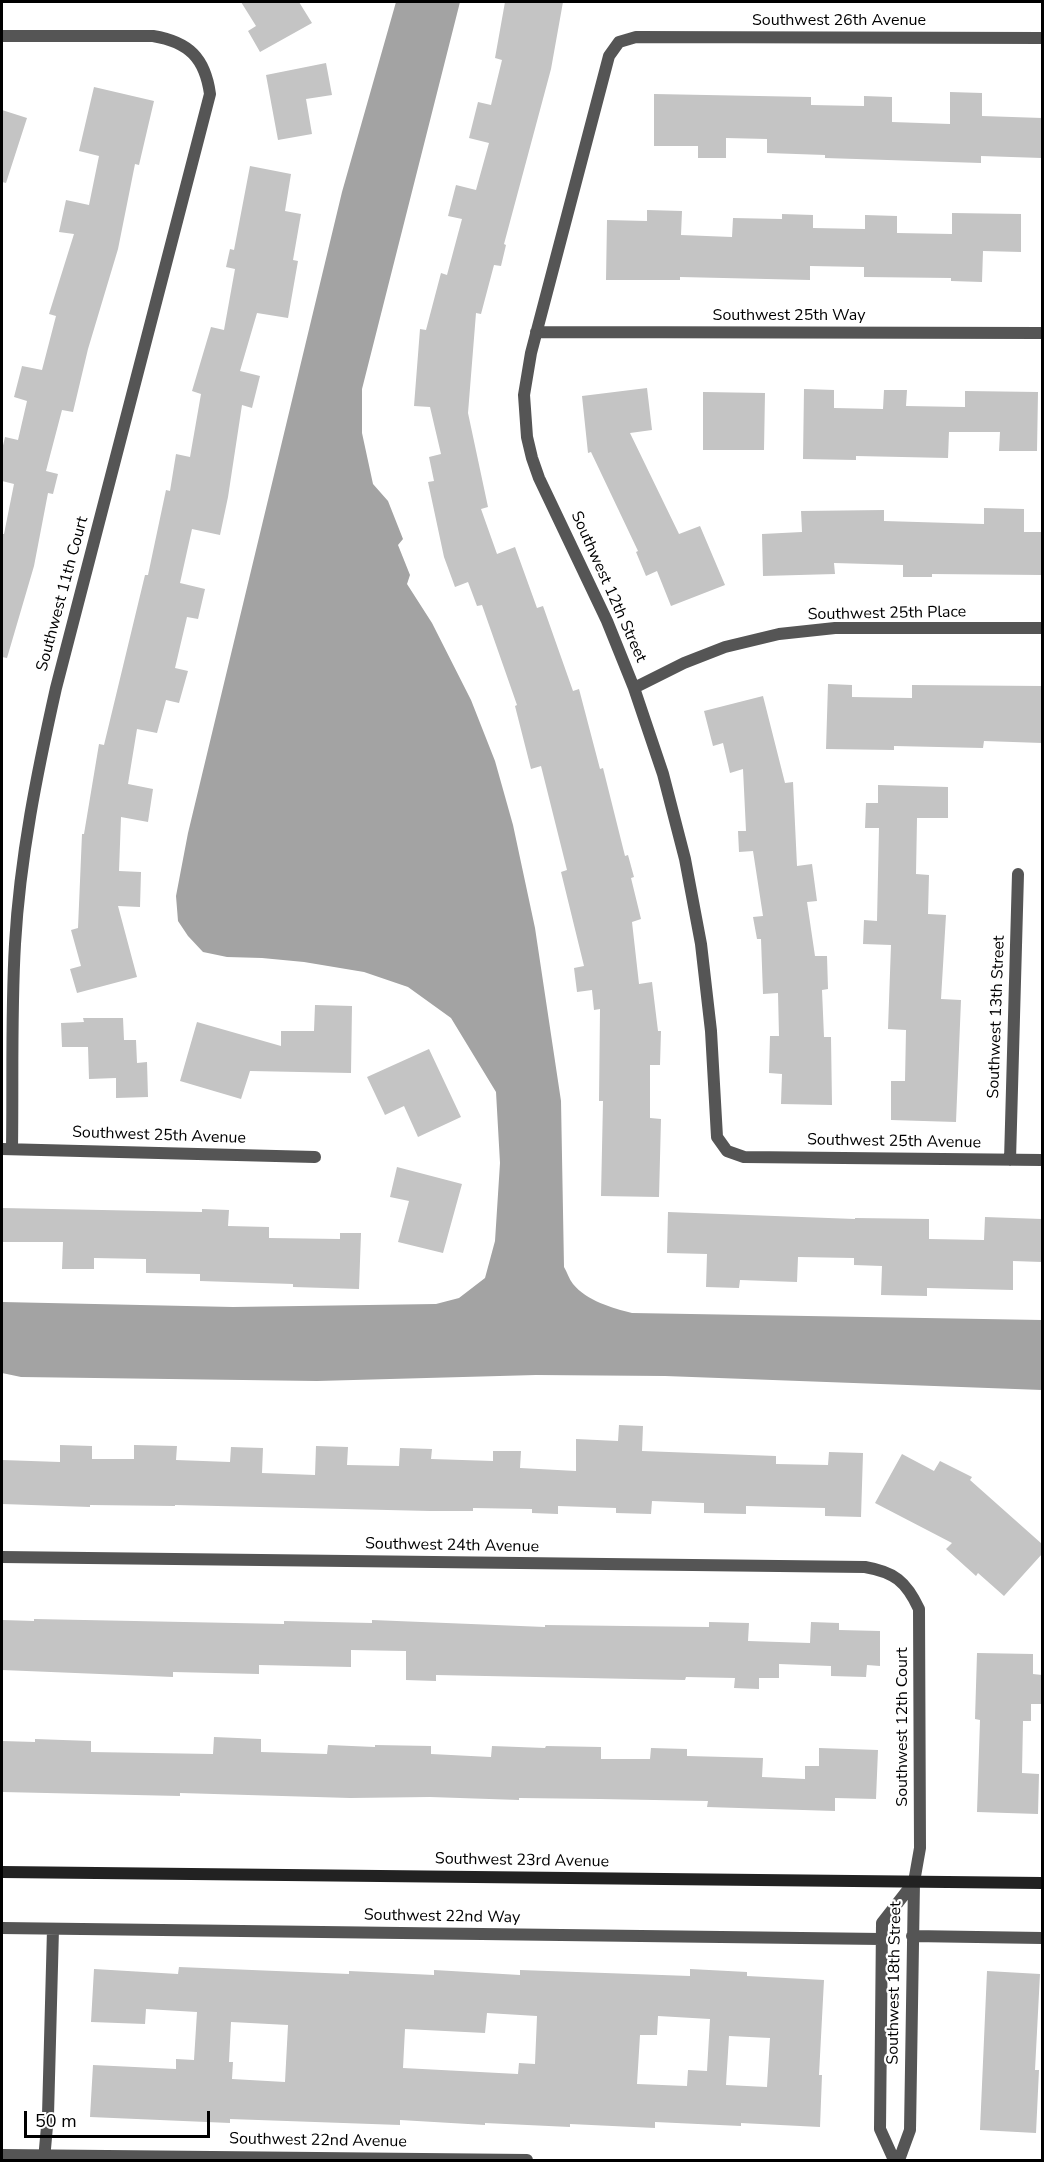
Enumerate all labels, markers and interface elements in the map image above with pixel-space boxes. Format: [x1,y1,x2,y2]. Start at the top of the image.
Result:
street label: Southwest 26th Avenue [752,11,926,31]
street label: Southwest 25th Way [713,306,865,326]
street label: Southwest 12th Street [566,509,650,665]
street label: Southwest 11th Court [33,515,93,673]
street label: Southwest 25th Place [808,603,966,625]
street label: Southwest 13th Street [985,935,1009,1099]
street label: Southwest 25th Avenue [72,1123,246,1149]
street label: Southwest 25th Avenue [807,1131,981,1153]
street label: Southwest 24th Avenue [365,1535,539,1557]
street label: Southwest 12th Court [893,1647,913,1807]
street label: Southwest 23rd Avenue [435,1850,609,1872]
street label: Southwest 18th Street [884,1901,906,2065]
street label: Southwest 22nd Way [364,1906,520,1928]
scale bar [27,2099,213,2137]
text: 50 m [35,2109,77,2133]
street label: Southwest 22nd Avenue [229,2130,407,2152]

